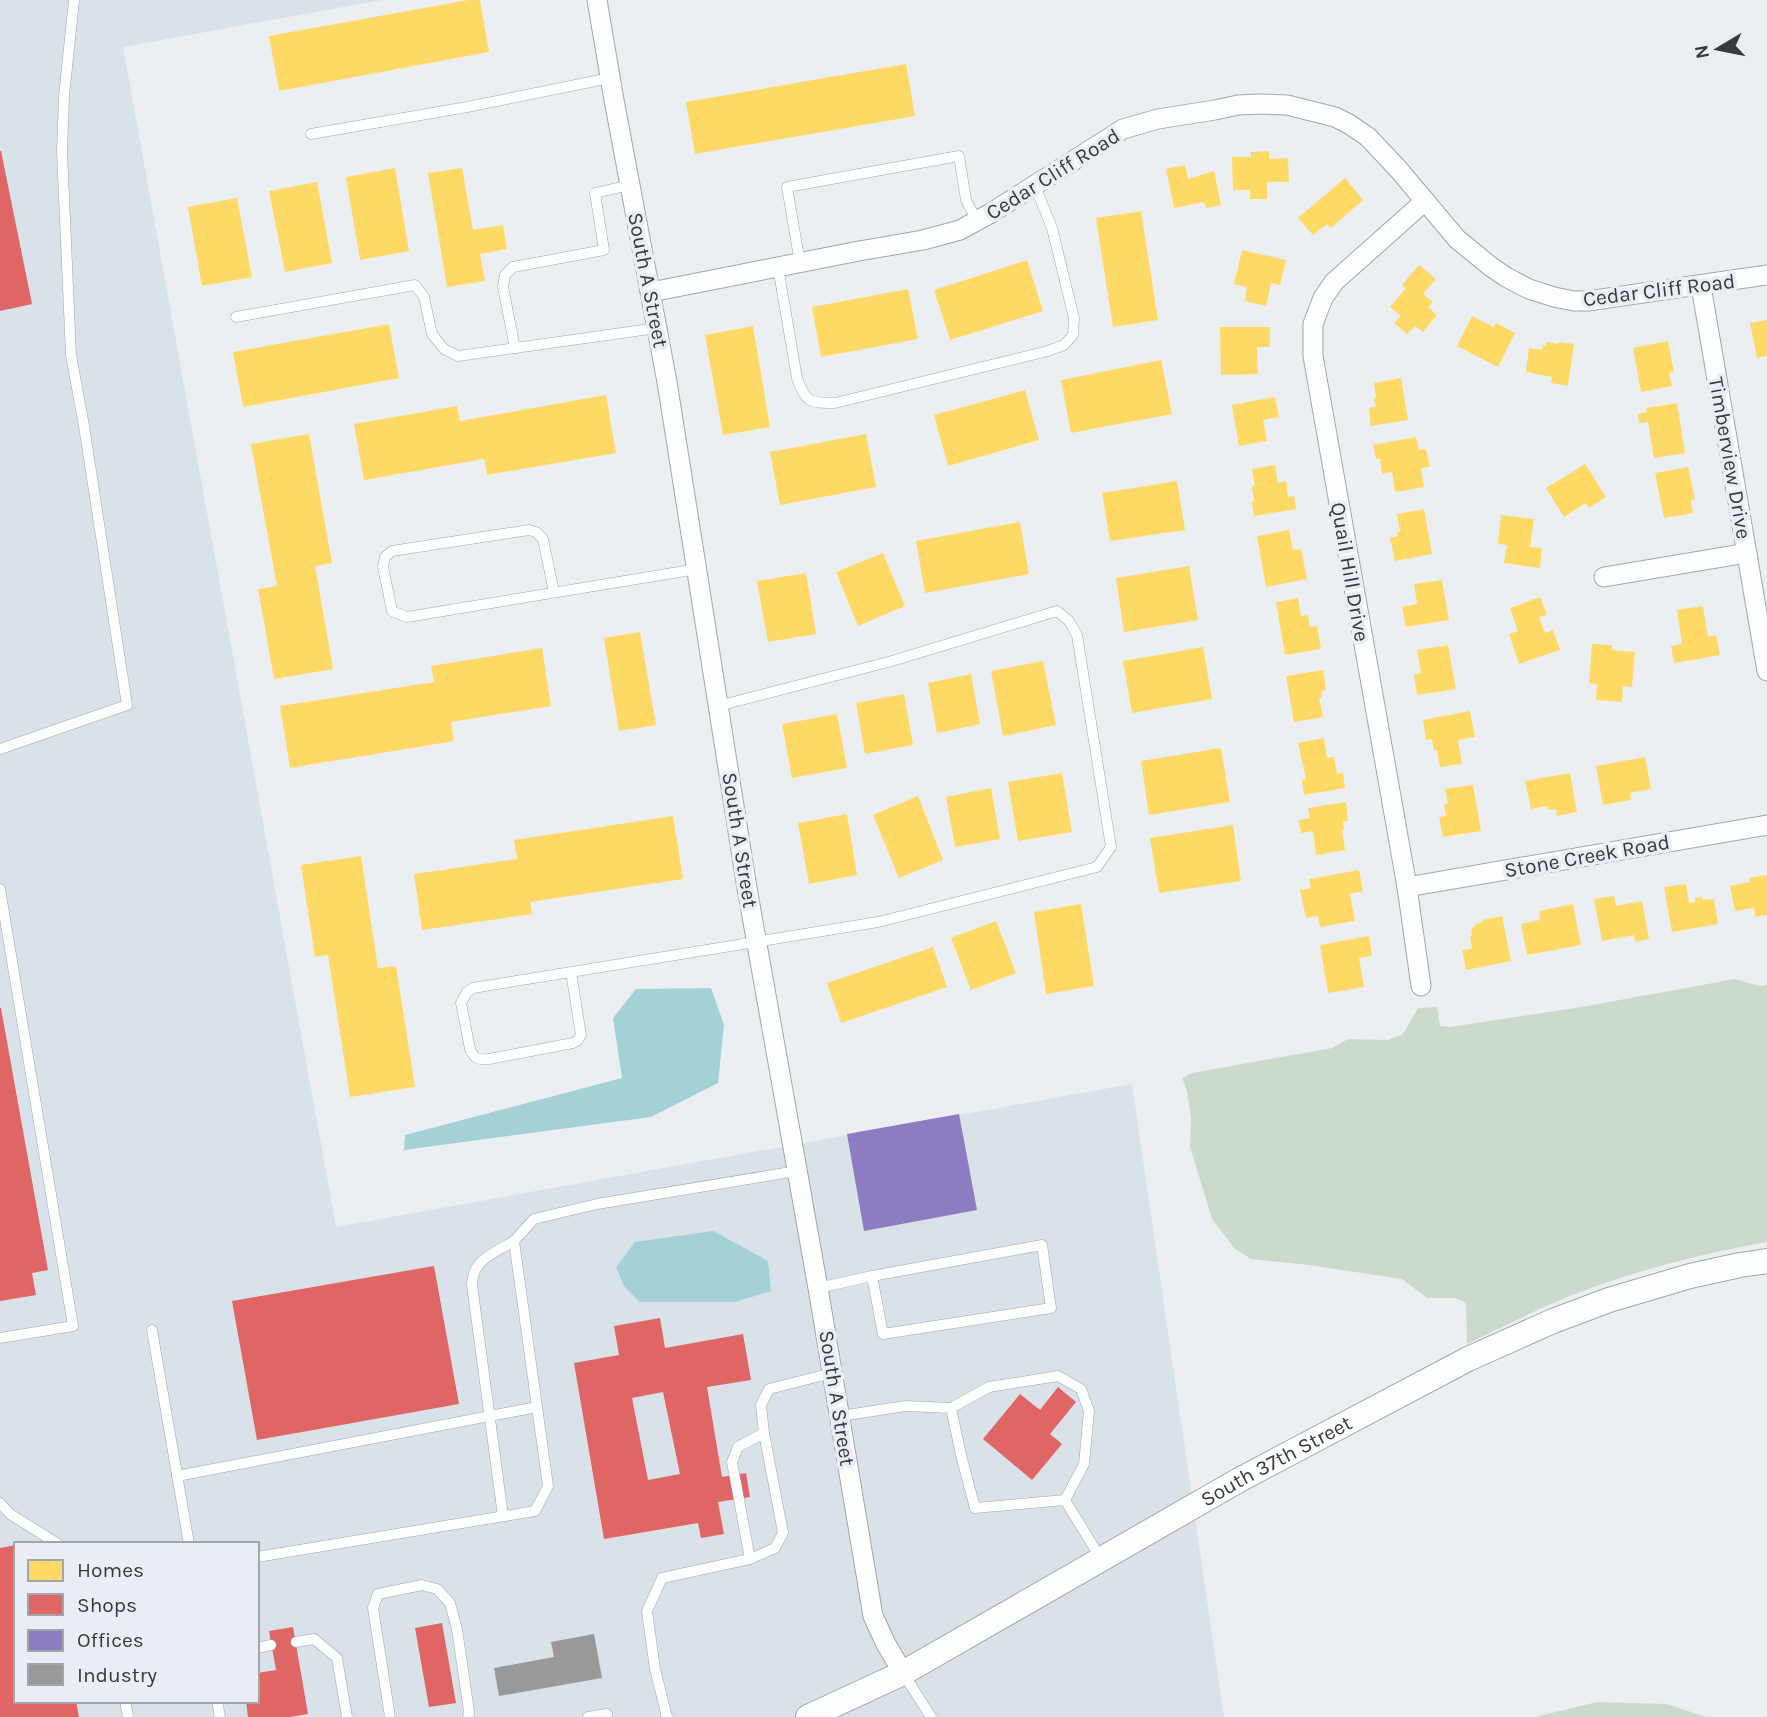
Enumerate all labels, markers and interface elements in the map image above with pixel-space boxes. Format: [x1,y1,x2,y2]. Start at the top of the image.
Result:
north arrow [1683,14,1753,84]
text: N [1690,43,1714,60]
street label: Cedar Cliff Road [982,123,1124,225]
street label: South A Street [623,210,673,350]
street label: Cedar Cliff Road [1582,269,1736,311]
street label: Timberview Drive [1704,375,1756,541]
street label: Quail Hill Drive [1326,500,1374,644]
street label: South A Street [717,770,763,910]
street label: Stone Creek Road [1502,830,1672,882]
street label: South A Street [814,1328,860,1468]
street label: South 37th Street [1196,1411,1356,1512]
legend [14,1542,259,1703]
text: Homes [77,1558,144,1582]
text: Shops [77,1593,137,1617]
text: Offices [77,1628,144,1652]
text: Industry [77,1663,157,1687]

